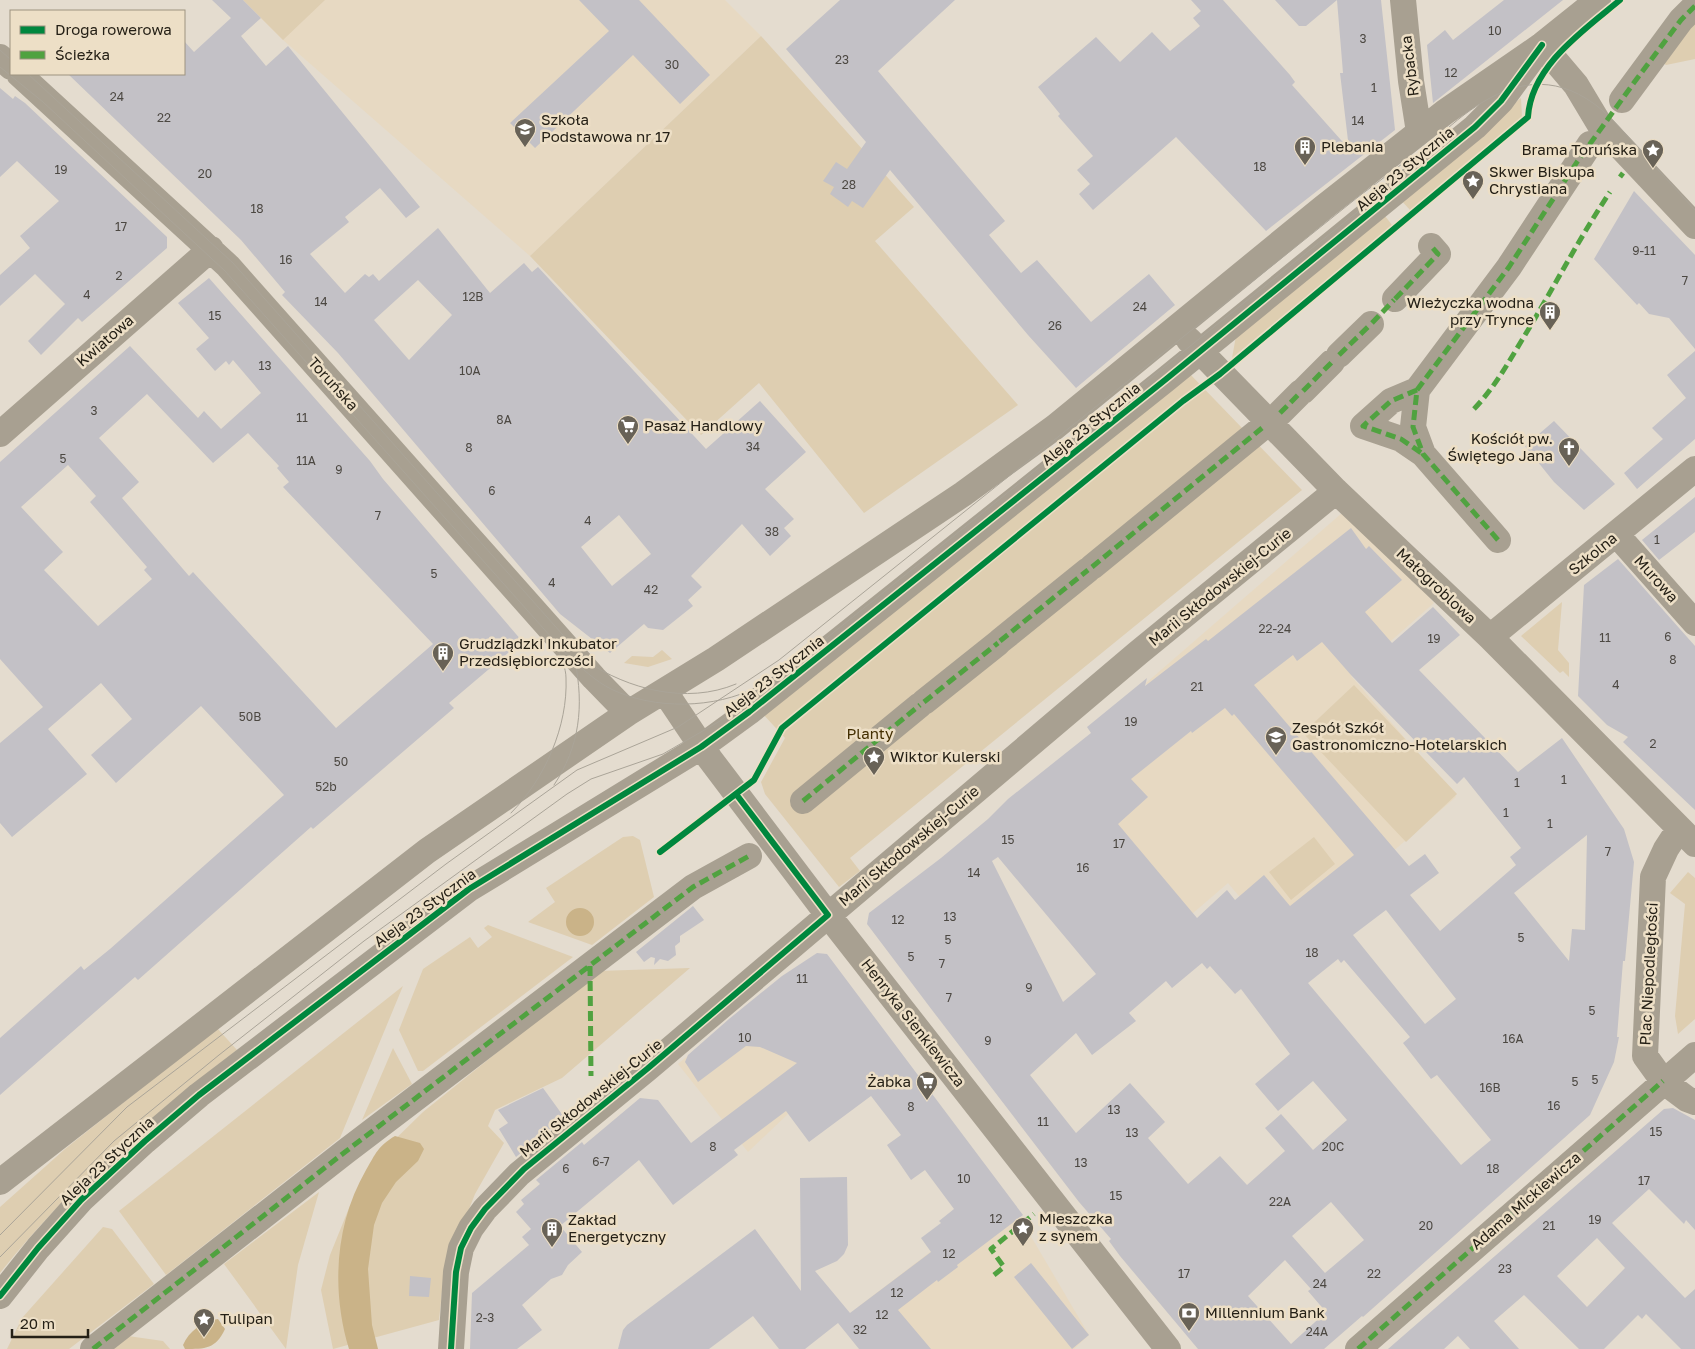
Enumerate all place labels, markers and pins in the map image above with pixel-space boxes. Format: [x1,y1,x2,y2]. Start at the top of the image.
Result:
place label: Szkoła Podstawowa nr 17 [541,110,670,145]
school or university icon: Szkoła Podstawowa nr 17 [513,117,537,148]
building icon: Plebania [1293,135,1317,166]
place label: Plebania [1321,137,1384,155]
place icon: Brama Toruńska [1641,138,1665,169]
place label: Brama Toruńska [1521,140,1637,158]
place label: Skwer Biskupa Chrystiana [1489,162,1595,197]
place icon: Skwer Biskupa Chrystiana [1461,169,1485,200]
place label: Wieżyczka wodna przy Trynce [1407,293,1534,328]
building icon: Wieżyczka wodna przy Trynce [1538,300,1562,331]
supermarket icon: Pasaż Handlowy [616,414,640,445]
place label: Pasaż Handlowy [644,416,763,434]
place label: Kościół pw. Świętego Jana [1448,429,1553,464]
church icon: Kościół pw. Świętego Jana [1557,436,1581,467]
place label: Grudziądzki Inkubator Przedsiębiorczości [459,634,617,669]
building icon: Grudziądzki Inkubator Przedsiębiorczości [431,641,455,672]
place label: Zespół Szkół Gastronomiczno-Hotelarskich [1292,718,1507,753]
school or university icon: Zespół Szkół Gastronomiczno-Hotelarskich [1264,725,1288,756]
place icon: Wiktor Kulerski [862,745,886,776]
place label: Wiktor Kulerski [890,747,1001,765]
supermarket icon: Żabka [915,1070,939,1101]
place label: Żabka [867,1072,911,1090]
place label: Mieszczka z synem [1039,1209,1113,1244]
place label: Zakład Energetyczny [568,1210,667,1245]
place icon: Mieszczka z synem [1011,1216,1035,1247]
building icon: Zakład Energetyczny [540,1217,564,1248]
bank icon: Millennium Bank [1177,1301,1201,1332]
place label: Millennium Bank [1205,1303,1325,1321]
place icon: Tulipan [192,1307,216,1338]
place label: Tulipan [220,1309,273,1327]

